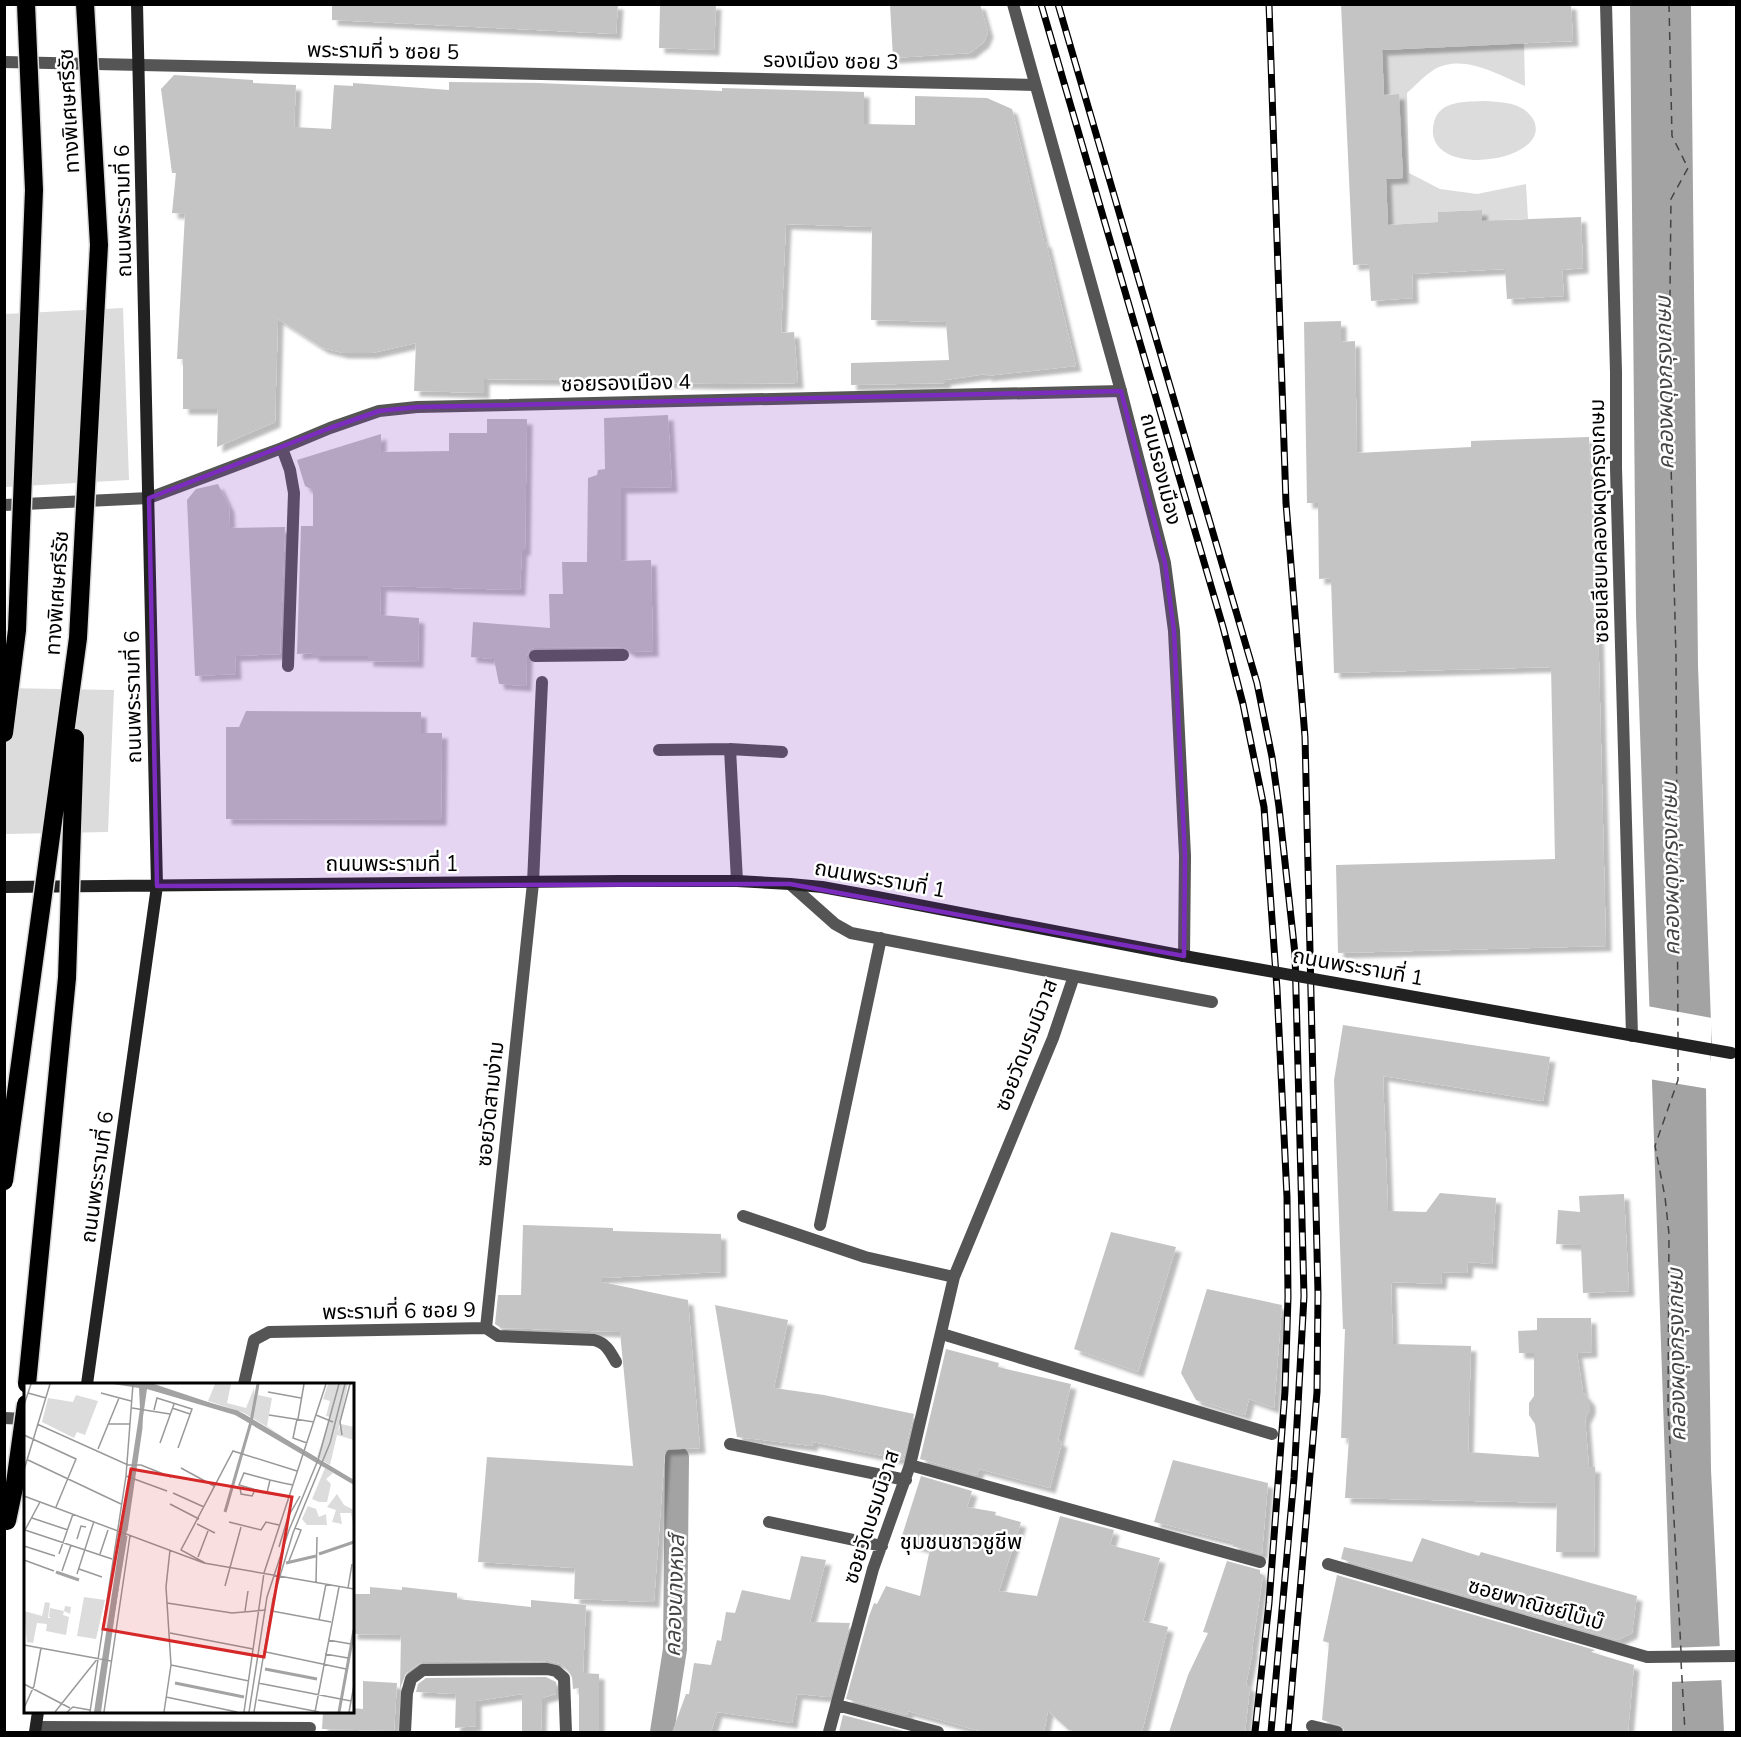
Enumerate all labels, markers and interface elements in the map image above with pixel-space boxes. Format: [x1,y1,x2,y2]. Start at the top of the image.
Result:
street label: พระรามที่ ๖ ซอย 5 [307,35,459,66]
street label: รองเมือง ซอย 3 [763,46,899,76]
street label: ทางพิเศษศรีรัช [52,48,86,174]
street label: ถนนพระรามที่ 6 [107,144,138,278]
water label: คลองผดุงกรุงเกษม [1648,295,1682,470]
street label: ซอยรองเมือง 4 [561,368,691,398]
street label: ซอยเลียบคลองผดุงกรุงเกษม [1583,398,1615,644]
street label: ถนนรองเมือง [1134,410,1188,528]
street label: ทางพิเศษศรีรัช [39,530,75,656]
street label: ถนนพระรามที่ 6 [117,630,148,764]
water label: คลองผดุงกรุงเกษม [1654,781,1688,956]
street label: ถนนพระรามที่ 1 [326,849,458,878]
street label: ถนนพระรามที่ 1 [812,853,948,904]
street label: ถนนพระรามที่ 1 [1290,941,1426,992]
street label: ซอยวัดบรมนิวาส [988,975,1064,1115]
street label: ซอยวัดสามง่าม [470,1040,510,1168]
street label: ถนนพระรามที่ 6 [73,1109,120,1245]
water label: คลองผดุงกรุงเกษม [1660,1267,1694,1442]
street label: พระรามที่ 6 ซอย 9 [322,1295,476,1326]
inset map [24,1383,354,1713]
street label: ซอยวัดบรมนิวาส [836,1447,906,1587]
district label: ชุมชนชาวชูชีพ [900,1527,1022,1557]
water label: คลองนางหงส์ [658,1530,692,1658]
street label: ซอยพาณิชย์โบ๊เบ๊ [1465,1571,1607,1637]

